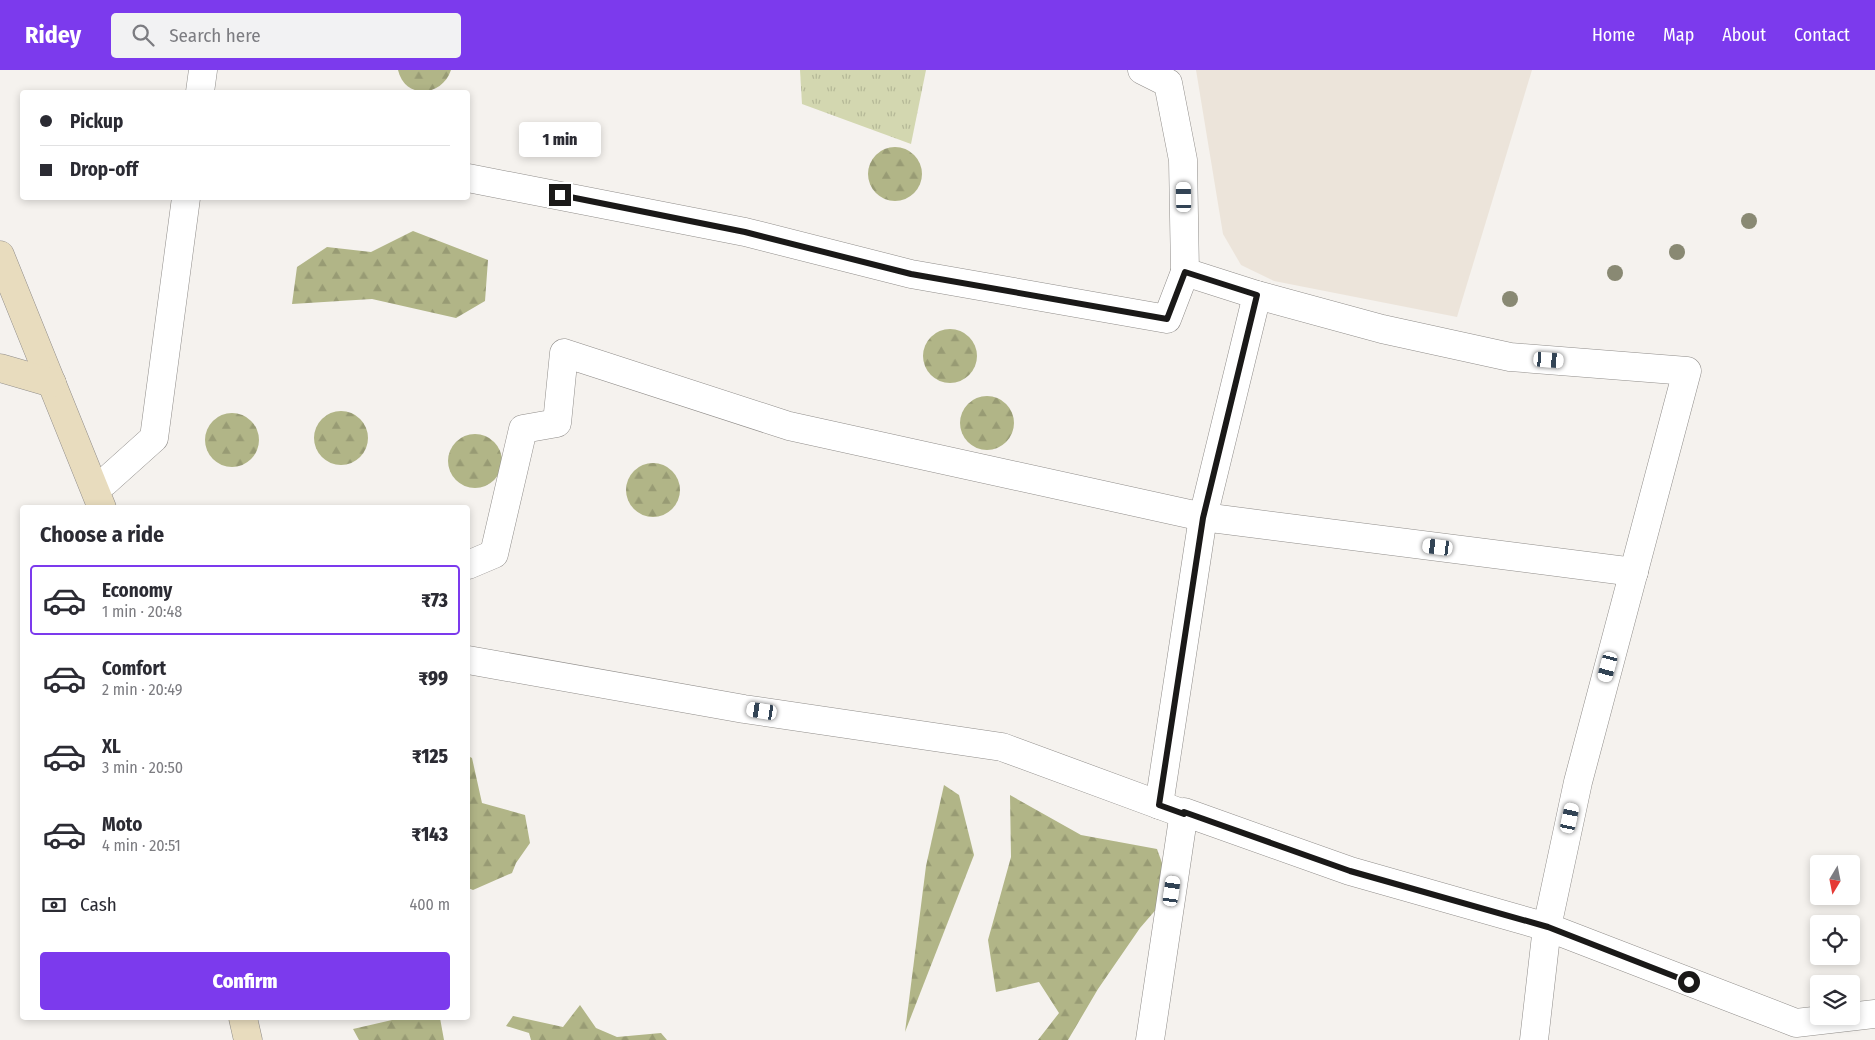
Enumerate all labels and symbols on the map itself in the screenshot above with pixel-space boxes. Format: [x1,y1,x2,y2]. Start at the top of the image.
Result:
callout: 1 min [519,122,601,158]
car [1176,182,1191,212]
route end [549,184,571,206]
car [1533,351,1564,369]
car [1422,538,1453,556]
car [1596,651,1619,683]
car [746,701,777,721]
car [1559,802,1580,834]
north arrow [1810,855,1860,905]
car [1162,875,1181,907]
route start [1678,971,1700,993]

